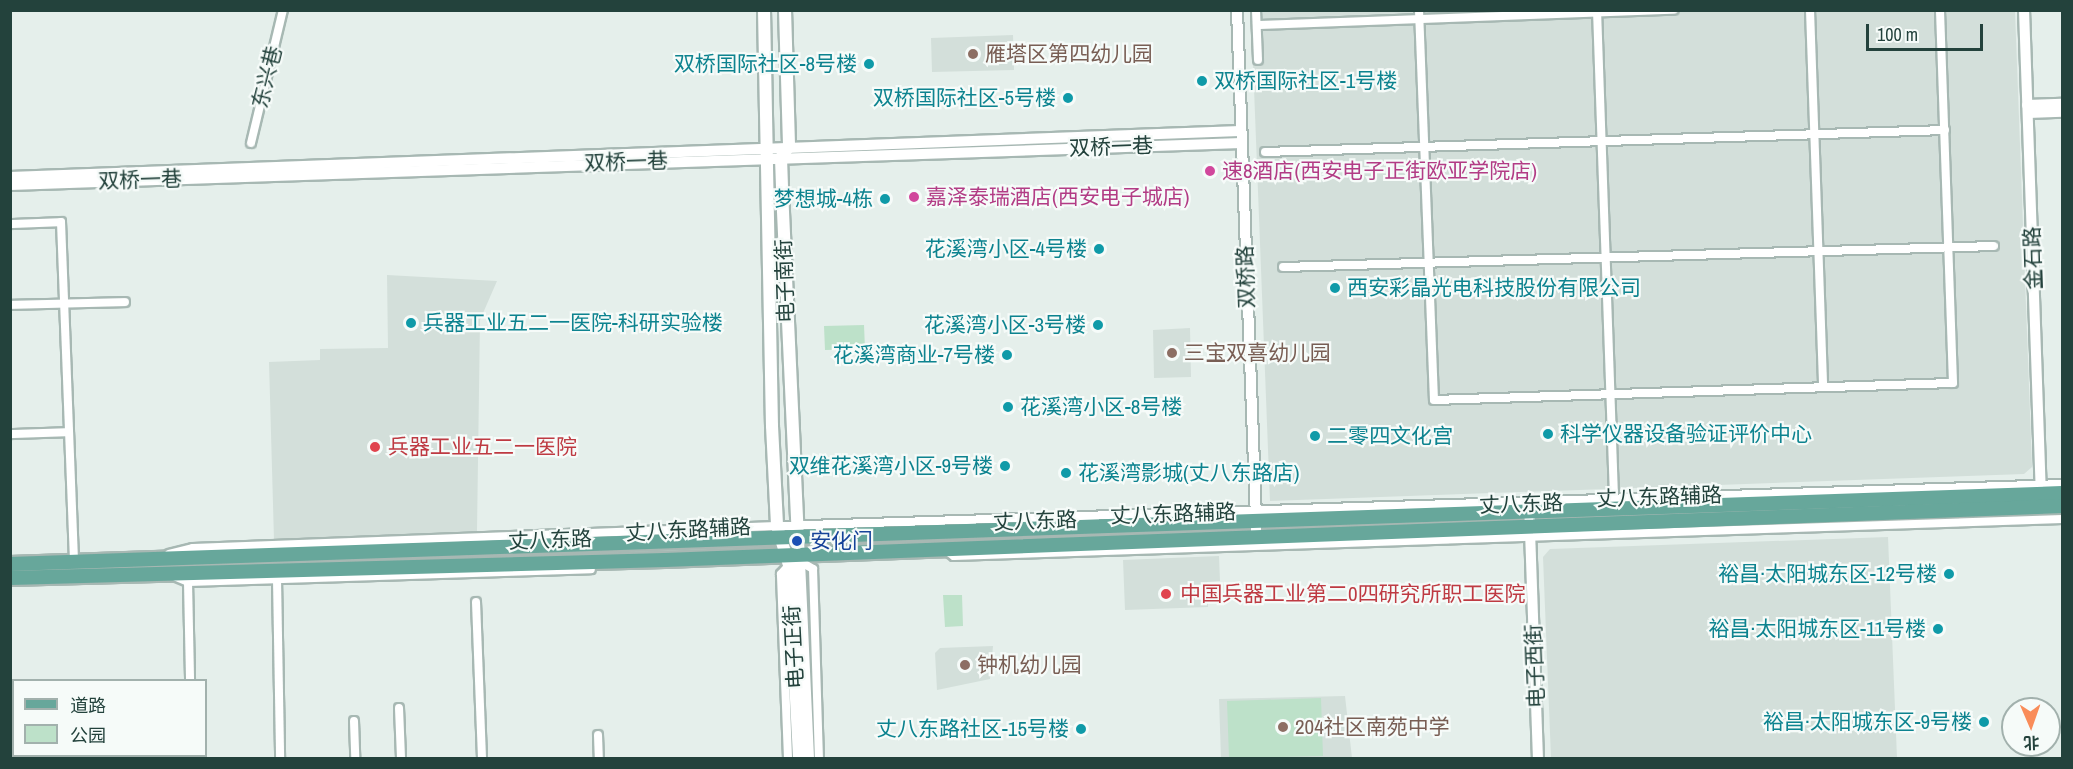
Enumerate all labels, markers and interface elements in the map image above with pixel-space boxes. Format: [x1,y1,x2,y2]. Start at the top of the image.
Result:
scale bar [1869,12,1986,50]
text: 100 m [1877,22,1918,47]
place label: 雁塔区第四幼儿园 [985,41,1153,67]
street label: 东兴巷 [247,43,287,111]
marker: 雁塔区第四幼儿园 [966,47,980,61]
place label: 双桥国际社区-8号楼 [674,51,857,77]
marker: 双桥国际社区-8号楼 [862,57,876,71]
place label: 双桥国际社区-1号楼 [1214,68,1397,94]
marker: 双桥国际社区-1号楼 [1195,74,1209,88]
place label: 双桥国际社区-5号楼 [873,85,1056,111]
marker: 双桥国际社区-5号楼 [1061,91,1075,105]
street label: 双桥一巷 [1069,133,1153,161]
street label: 双桥一巷 [584,148,668,176]
place label: 速8酒店(西安电子正街欧亚学院店) [1222,158,1537,184]
marker: 速8酒店(西安电子正街欧亚学院店) [1203,164,1217,178]
street label: 双桥一巷 [98,166,182,194]
place label: 嘉泽泰瑞酒店(西安电子城店) [926,184,1189,210]
place label: 梦想城-4栋 [774,186,873,212]
marker: 嘉泽泰瑞酒店(西安电子城店) [907,190,921,204]
marker: 梦想城-4栋 [878,192,892,206]
street label: 金石路 [2019,226,2047,290]
place label: 花溪湾小区-4号楼 [925,236,1087,262]
street label: 电子南街 [771,239,799,323]
marker: 花溪湾小区-4号楼 [1092,242,1106,256]
street label: 双桥路 [1232,245,1260,309]
place label: 西安彩晶光电科技股份有限公司 [1347,275,1641,301]
marker: 西安彩晶光电科技股份有限公司 [1328,281,1342,295]
place label: 兵器工业五二一医院-科研实验楼 [423,310,723,336]
place label: 花溪湾小区-3号楼 [924,312,1086,338]
marker: 兵器工业五二一医院-科研实验楼 [404,316,418,330]
marker: 花溪湾小区-3号楼 [1091,318,1105,332]
place label: 三宝双喜幼儿园 [1184,340,1331,366]
place label: 花溪湾商业-7号楼 [833,342,995,368]
marker: 三宝双喜幼儿园 [1165,346,1179,360]
marker: 花溪湾商业-7号楼 [1000,348,1014,362]
place label: 花溪湾小区-8号楼 [1020,394,1182,420]
marker: 花溪湾小区-8号楼 [1001,400,1015,414]
place label: 科学仪器设备验证评价中心 [1560,421,1812,447]
place label: 二零四文化宫 [1327,423,1453,449]
marker: 科学仪器设备验证评价中心 [1541,427,1555,441]
marker: 二零四文化宫 [1308,429,1322,443]
place label: 兵器工业五二一医院 [388,434,577,460]
marker: 兵器工业五二一医院 [366,438,384,456]
place label: 双维花溪湾小区-9号楼 [789,453,993,479]
marker: 双维花溪湾小区-9号楼 [998,459,1012,473]
place label: 花溪湾影城(丈八东路店) [1078,460,1299,486]
marker: 花溪湾影城(丈八东路店) [1059,466,1073,480]
street label: 丈八东路辅路 [1596,482,1722,512]
street label: 丈八东路 [1479,490,1563,518]
street label: 丈八东路辅路 [1110,499,1236,529]
street label: 丈八东路 [993,507,1077,535]
street label: 丈八东路辅路 [624,514,752,546]
street label: 丈八东路 [508,526,592,554]
place label: 安化门 [810,528,873,554]
marker: 安化门 [788,532,806,550]
place label: 裕昌·太阳城东区-12号楼 [1718,561,1937,587]
marker: 裕昌·太阳城东区-12号楼 [1942,567,1956,581]
place label: 中国兵器工业第二0四研究所职工医院 [1180,581,1526,607]
marker: 中国兵器工业第二0四研究所职工医院 [1157,585,1175,603]
street label: 电子正街 [779,604,809,690]
place label: 裕昌·太阳城东区-11号楼 [1709,616,1926,642]
marker: 裕昌·太阳城东区-11号楼 [1931,622,1945,636]
street label: 电子西街 [1521,624,1549,708]
place label: 钟机幼儿园 [977,652,1082,678]
marker: 钟机幼儿园 [958,658,972,672]
legend [12,679,207,757]
text: 道路 [70,693,106,718]
north arrow [2001,697,2061,757]
place label: 裕昌·太阳城东区-9号楼 [1763,709,1972,735]
place label: 204社区南苑中学 [1295,714,1450,740]
marker: 裕昌·太阳城东区-9号楼 [1977,715,1991,729]
place label: 丈八东路社区-15号楼 [876,716,1069,742]
marker: 204社区南苑中学 [1276,720,1290,734]
marker: 丈八东路社区-15号楼 [1074,722,1088,736]
text: 公园 [70,723,106,748]
text: 北 [2023,732,2040,754]

